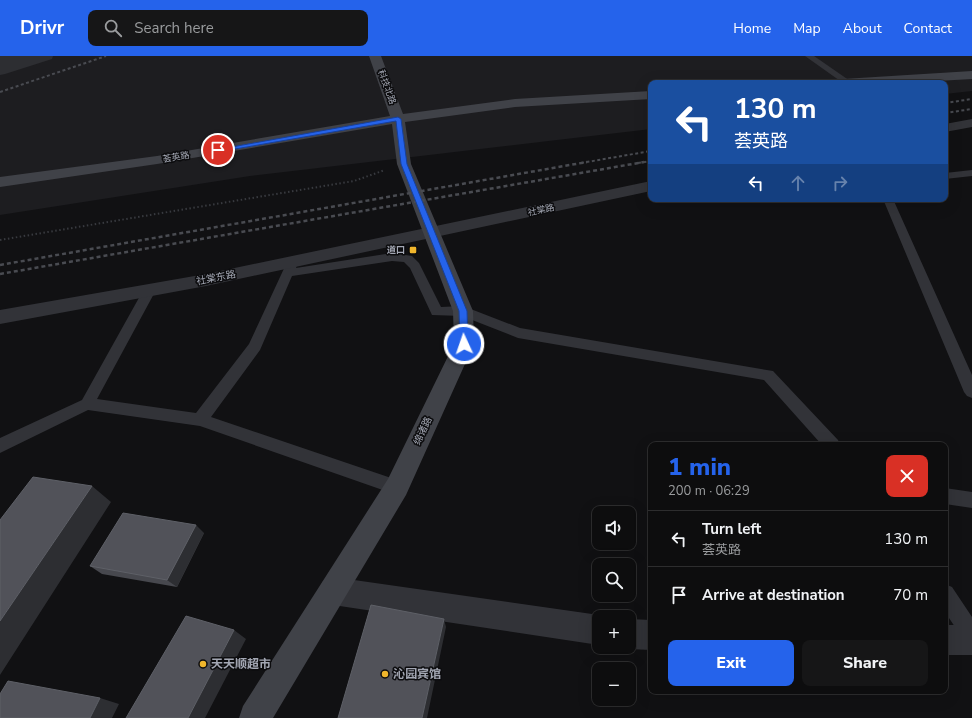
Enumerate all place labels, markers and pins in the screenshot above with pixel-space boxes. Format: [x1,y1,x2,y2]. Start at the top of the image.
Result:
pin [201,133,235,167]
place label: 道口 [387,244,405,256]
marker: 道口 [408,245,418,255]
place label: 天天顺超市 [211,656,271,672]
marker: 天天顺超市 [198,659,208,669]
place label: 沁园宾馆 [393,666,441,682]
marker: 沁园宾馆 [380,669,390,679]

